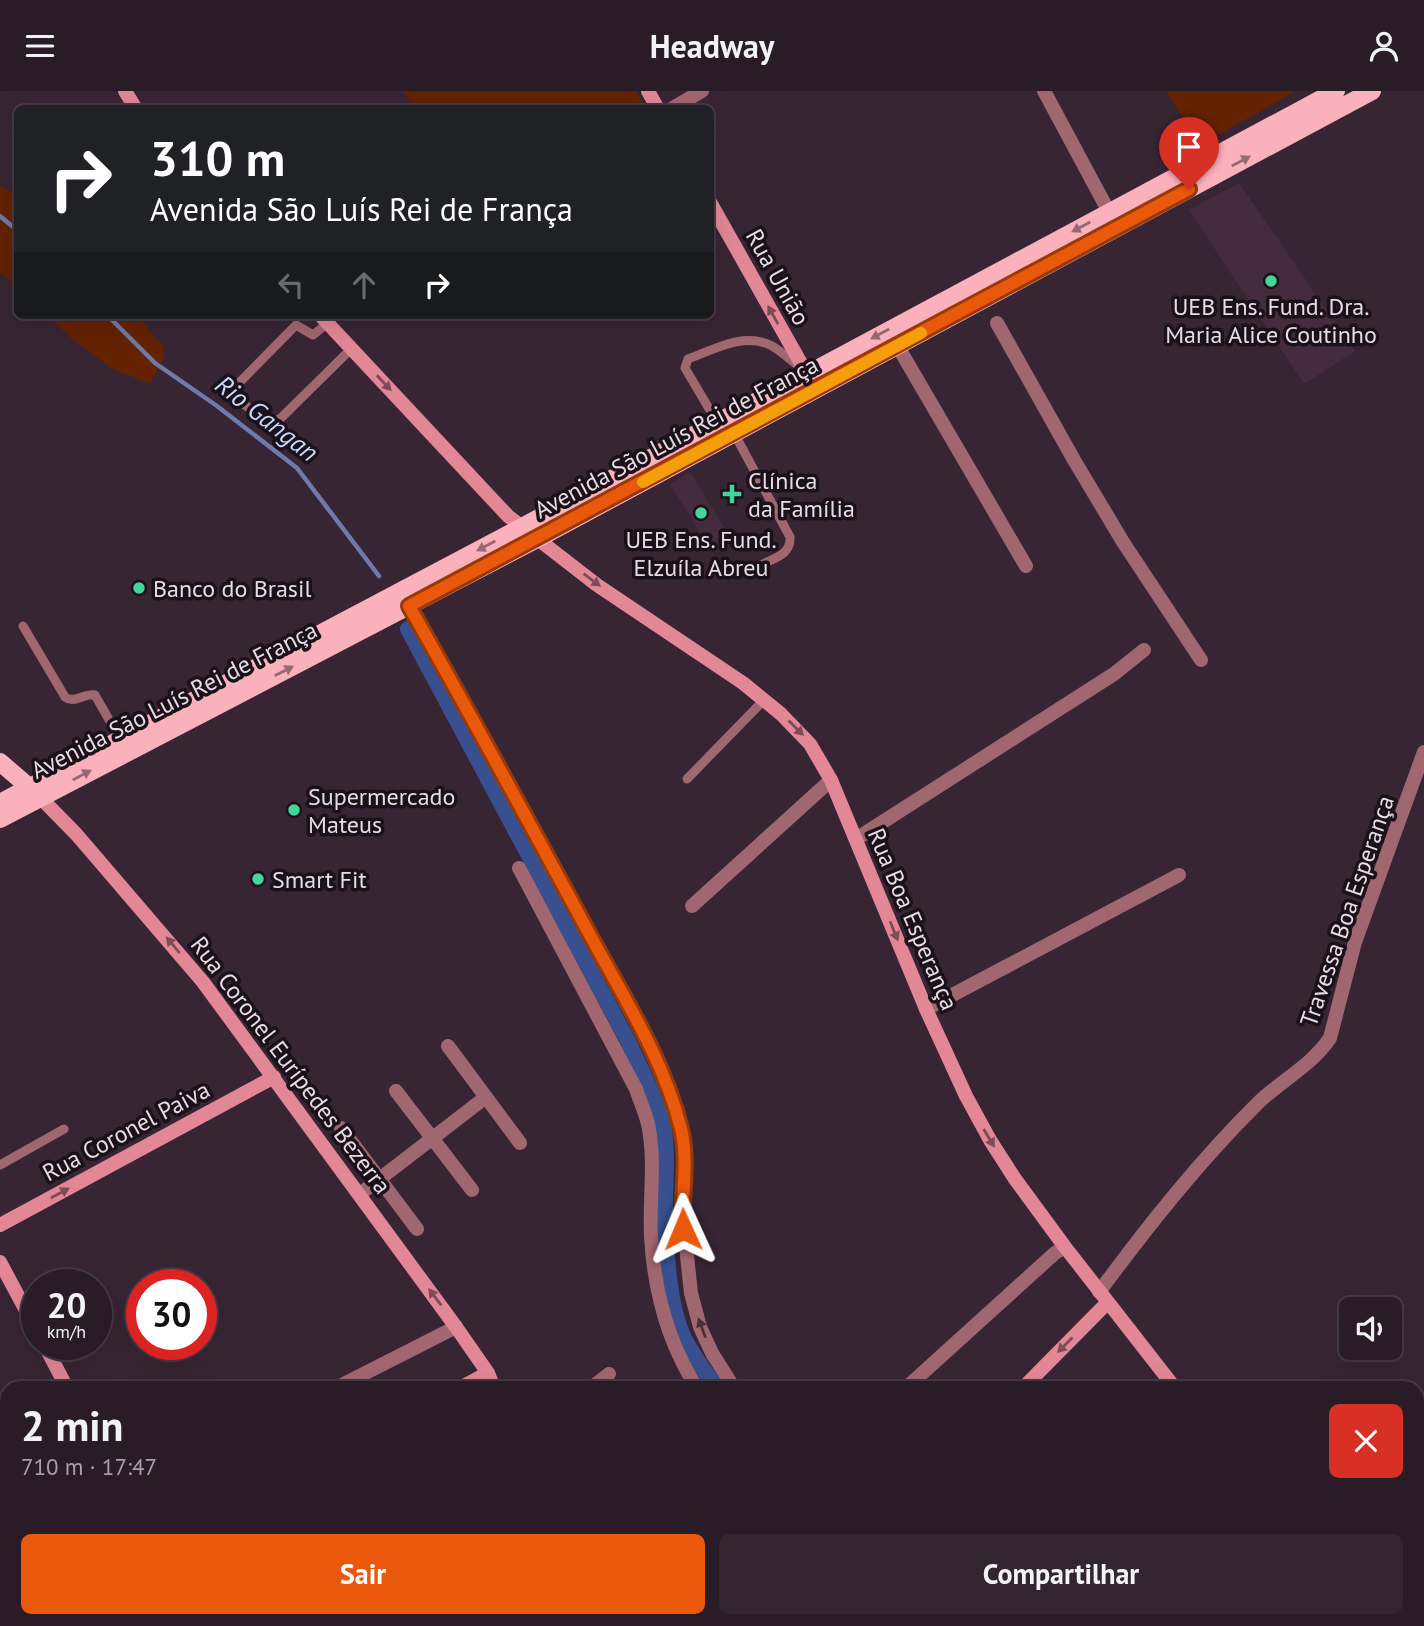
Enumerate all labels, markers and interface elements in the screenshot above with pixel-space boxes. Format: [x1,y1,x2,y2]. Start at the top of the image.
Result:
text: Headway [650,25,774,67]
icon: menu [21,27,59,65]
icon: person [1365,27,1403,65]
pin [1159,117,1219,189]
text: 310 m [150,126,285,190]
icon: arrive [1170,128,1208,166]
icon: right [35,133,126,224]
one-way arrow [1232,155,1252,167]
text: Avenida São Luís Rei de França [150,188,573,230]
one-way arrow [1071,221,1091,233]
street label: Rua União [739,223,817,331]
icon: left [272,266,310,304]
icon: ahead [345,266,383,304]
icon: right [418,266,456,304]
marker: UEB Ens. Fund. Dra. Maria Alice Coutinho [1263,273,1279,289]
place label: UEB Ens. Fund. Dra. Maria Alice Coutinho [1165,291,1377,350]
one-way arrow [767,305,779,324]
one-way arrow [870,328,890,340]
street label: Avenida São Luís Rei de França [529,349,823,525]
water label: Rio Gangan [209,368,325,468]
one-way arrow [375,374,391,391]
place label: Clínica da Família [748,465,855,524]
marker: Clínica da Família [722,484,742,504]
marker: UEB Ens. Fund. Elzuíla Abreu [693,505,709,521]
place label: UEB Ens. Fund. Elzuíla Abreu [625,524,777,583]
one-way arrow [476,540,495,552]
place label: Banco do Brasil [153,573,311,604]
one-way arrow [582,573,600,588]
marker: Banco do Brasil [131,580,147,596]
street label: Avenida São Luís Rei de França [26,614,322,786]
one-way arrow [274,665,294,676]
one-way arrow [787,719,804,736]
one-way arrow [72,770,92,781]
place label: Supermercado Mateus [308,781,455,840]
street label: Travessa Boa Esperança [1293,791,1401,1031]
marker: Supermercado Mateus [286,802,302,818]
street label: Rua Boa Esperança [861,823,965,1015]
place label: Smart Fit [272,864,367,895]
marker: Smart Fit [250,871,266,887]
one-way arrow [888,921,899,942]
street label: Rua Coronel Eurípedes Bezerra [184,930,398,1200]
one-way arrow [166,936,181,954]
street label: Rua Coronel Paiva [37,1074,215,1188]
one-way arrow [983,1128,995,1147]
one-way arrow [50,1187,70,1198]
position arrow [646,1192,720,1266]
speed limit sign: 30 [126,1269,217,1360]
text: 20 [47,1282,86,1328]
one-way arrow [428,1288,442,1306]
map controls [1339,1297,1402,1360]
button: sound [1339,1297,1402,1360]
one-way arrow [696,1317,707,1338]
text: km/h [47,1320,86,1343]
one-way arrow [1057,1337,1074,1354]
text: 2 min [21,1398,123,1453]
button: close [1329,1404,1403,1478]
text: 710 m · 17:47 [21,1452,157,1481]
button: Sair [21,1534,705,1614]
button: Compartilhar [719,1534,1403,1614]

